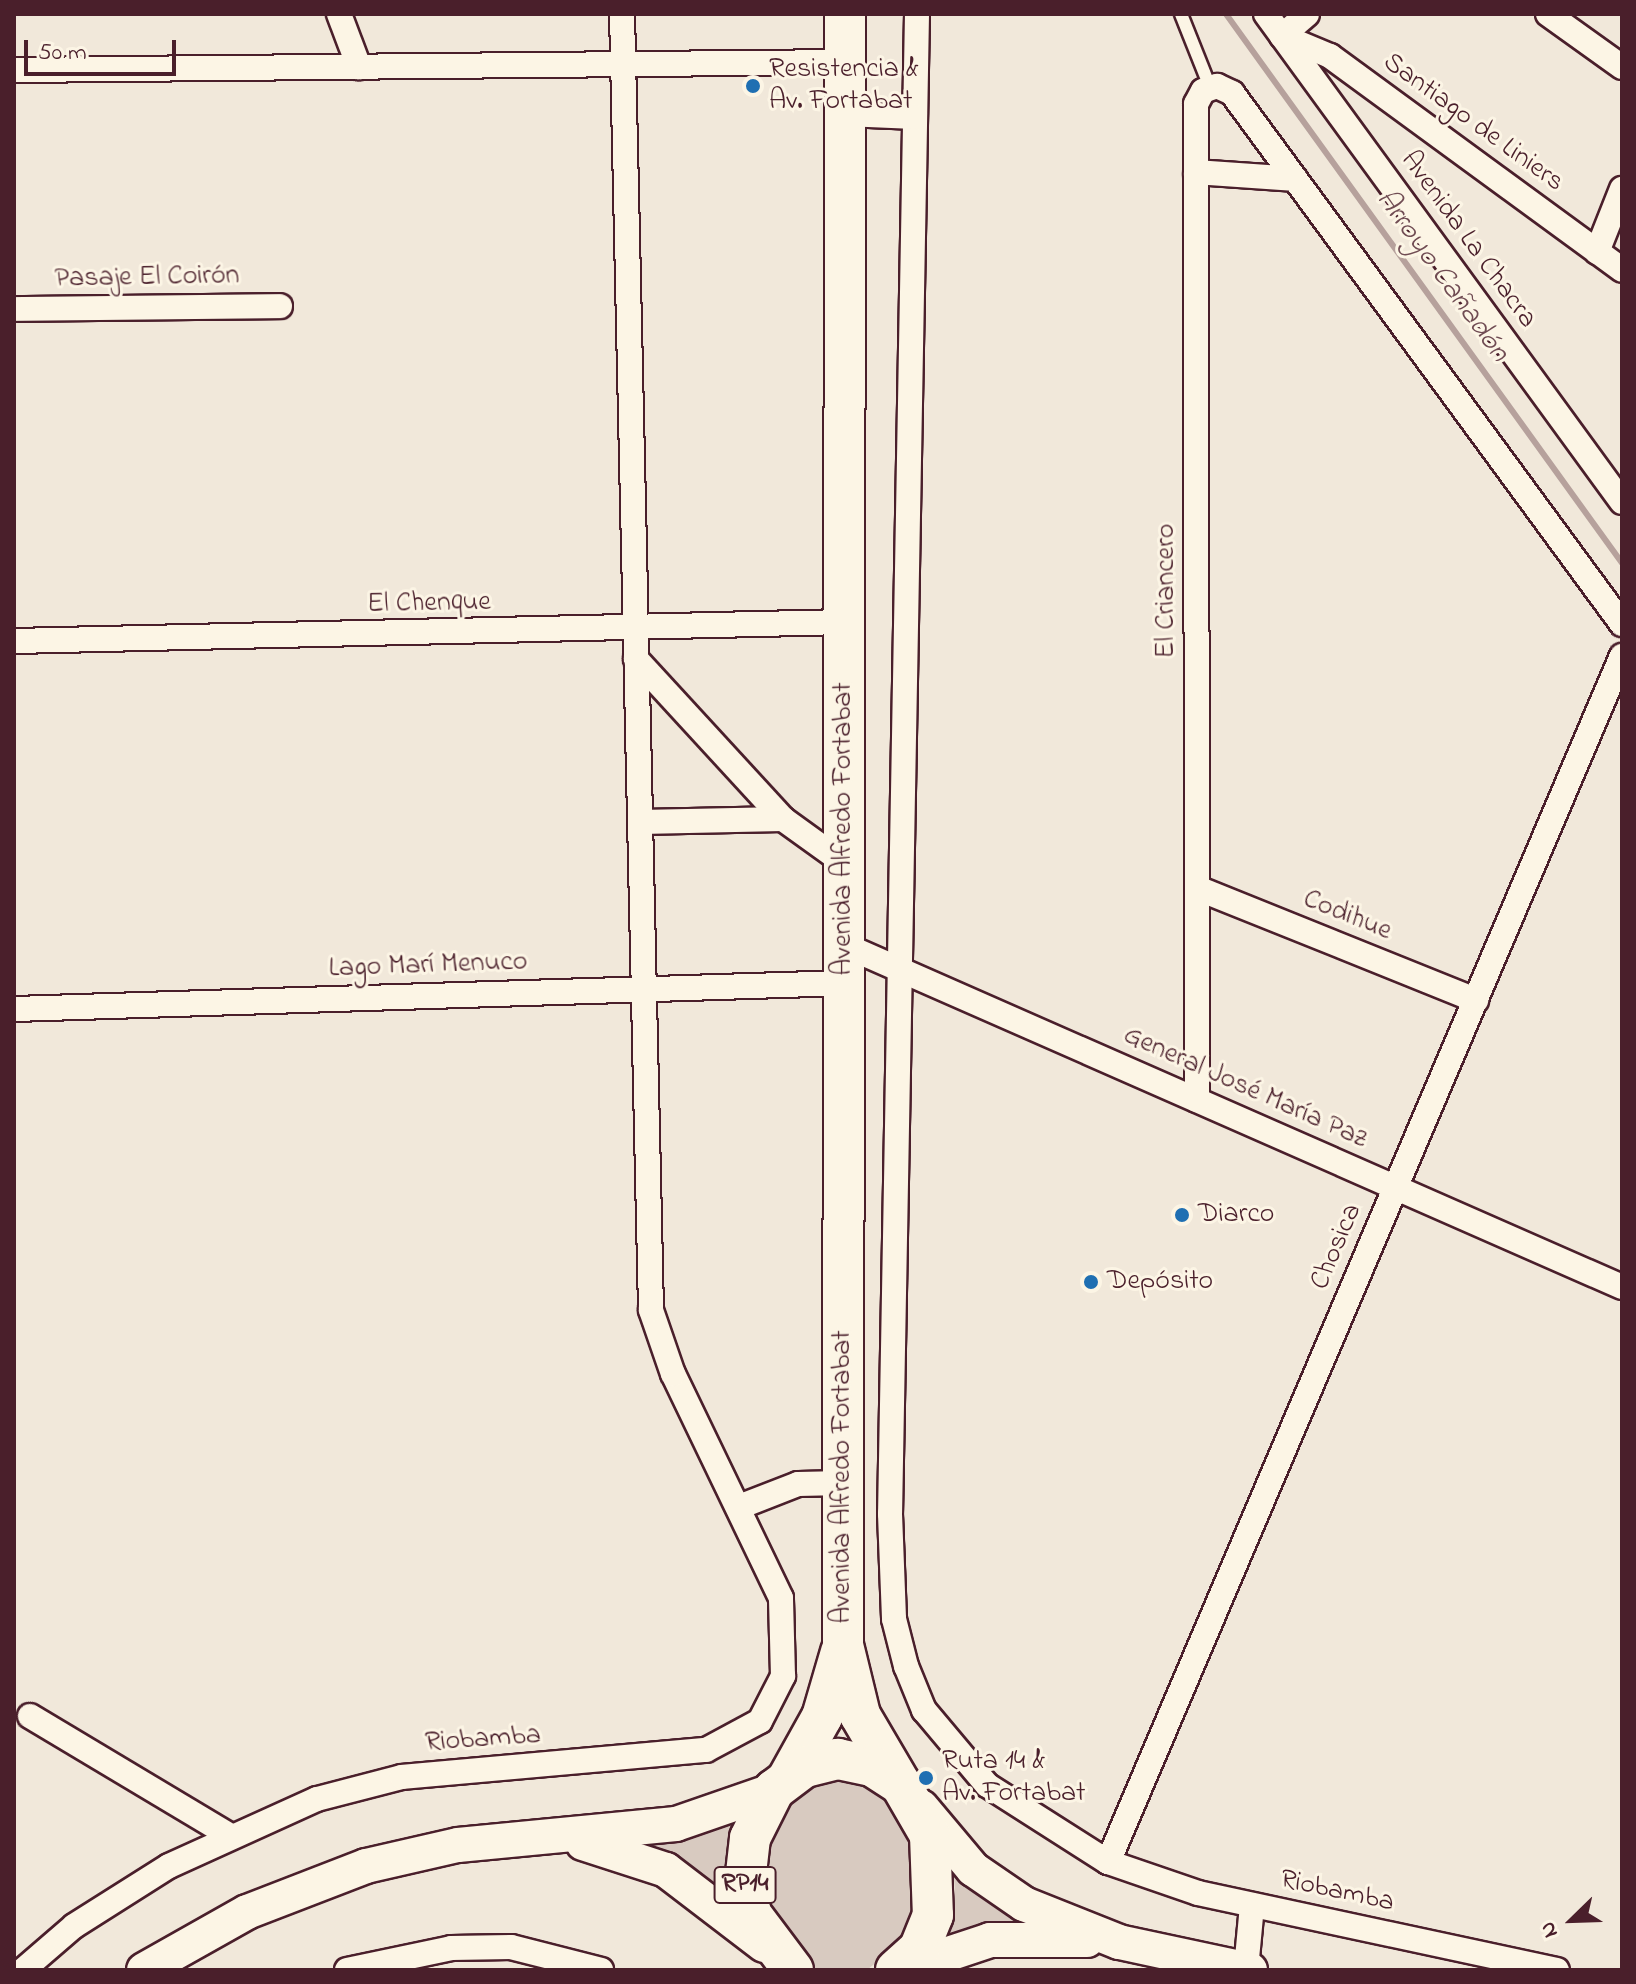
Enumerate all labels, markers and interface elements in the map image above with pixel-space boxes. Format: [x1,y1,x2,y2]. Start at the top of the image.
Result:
scale bar [28,24,180,74]
text: 50 m [38,36,87,71]
street label: Santiago de Liniers [1376,46,1570,200]
place label: Resistencia & Av. Fortabat [769,53,919,119]
marker: Resistencia & Av. Fortabat [744,77,762,95]
street label: Avenida La Chacra [1393,145,1543,335]
water label: Arroyo Cañadón [1367,183,1517,369]
street label: Pasaje El Coirón [54,260,240,296]
street label: El Criancero [1150,524,1184,658]
street label: El Chenque [367,586,491,622]
street label: Avenida Alfredo Fortabat [827,682,861,976]
street label: Codihue [1298,883,1396,949]
street label: Lago Marí Menuco [328,946,528,986]
street label: General José María Paz [1118,1019,1372,1157]
place label: Diarco [1198,1198,1274,1232]
street label: Chosica [1304,1199,1370,1295]
marker: Diarco [1173,1206,1191,1224]
place label: Depósito [1107,1265,1213,1299]
marker: Depósito [1082,1273,1100,1291]
street label: Avenida Alfredo Fortabat [826,1330,860,1624]
street label: Riobamba [424,1719,542,1761]
place label: Ruta 14 & Av. Fortabat [942,1745,1085,1811]
marker: Ruta 14 & Av. Fortabat [917,1769,935,1787]
road number: RP14 [713,1863,777,1907]
street label: Riobamba [1277,1864,1397,1920]
north arrow [1532,1880,1612,1960]
text: N [1532,1916,1568,1942]

